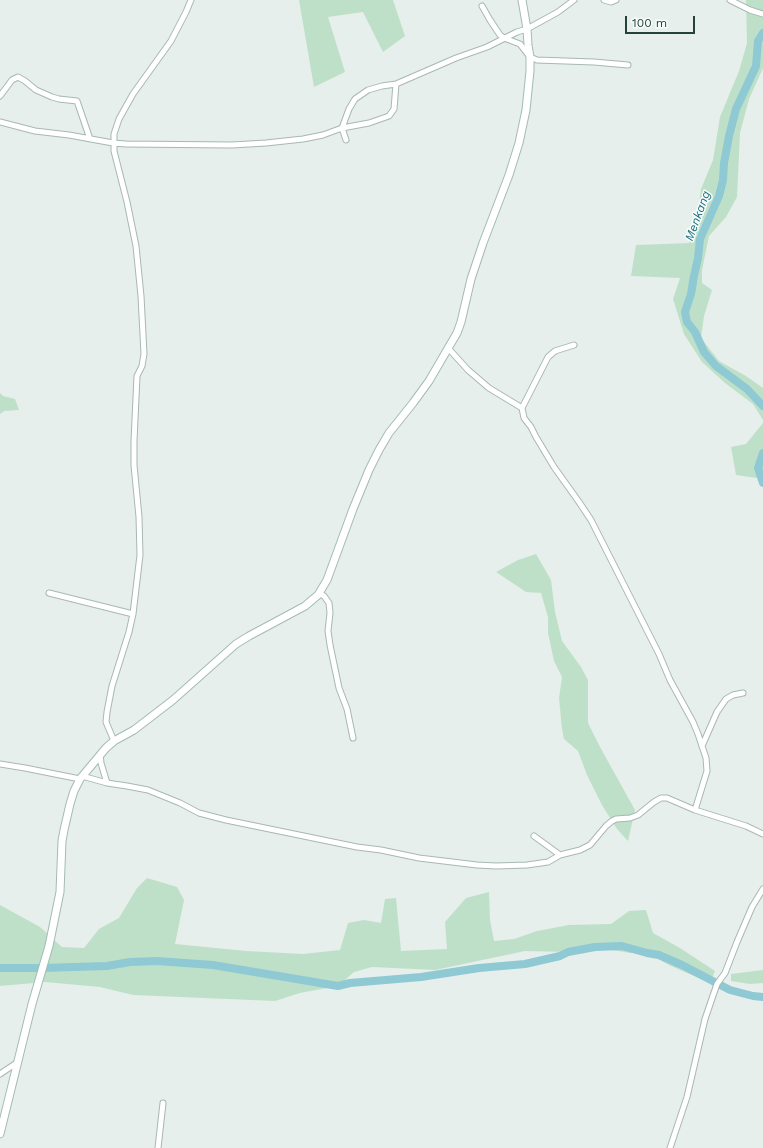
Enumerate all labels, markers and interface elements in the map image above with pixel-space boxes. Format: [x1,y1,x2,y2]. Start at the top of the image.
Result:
scale bar [627,8,697,34]
text: 100 m [632,16,667,30]
water label: Menkang [682,189,714,243]

